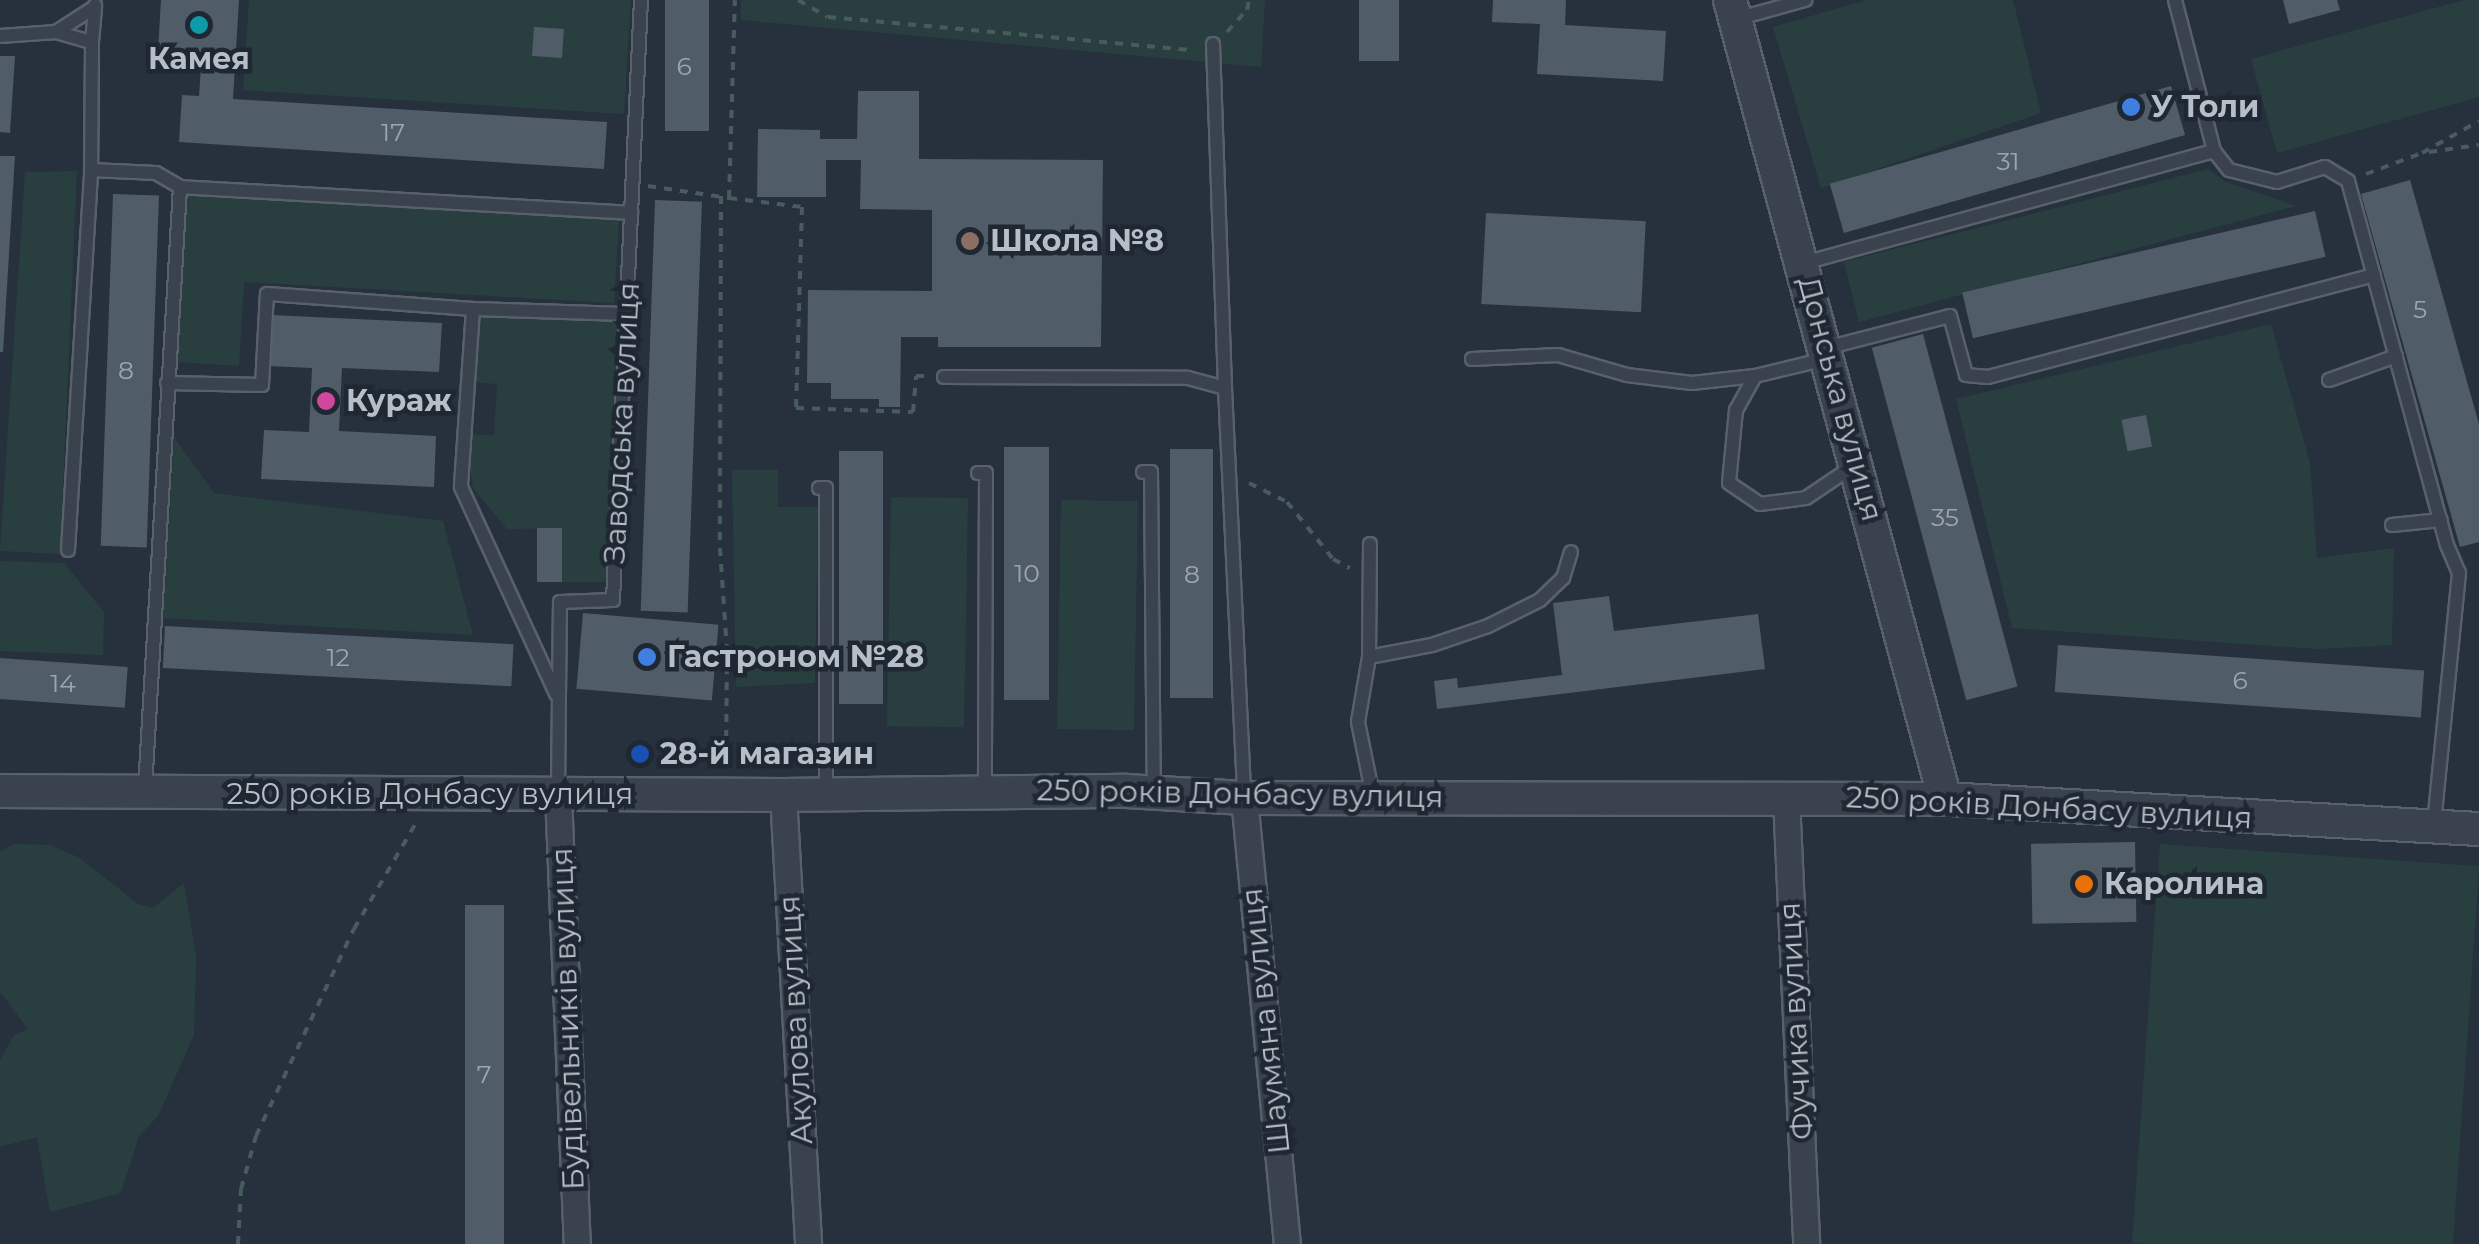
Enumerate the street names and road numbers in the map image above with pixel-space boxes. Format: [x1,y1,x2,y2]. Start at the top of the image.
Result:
street label: Донська вулиця [1790,273,1890,525]
street label: Заводська вулиця [597,281,647,565]
street label: 250 років Донбасу вулиця [1036,772,1444,816]
street label: 250 років Донбасу вулиця [227,776,633,812]
street label: 250 років Донбасу вулиця [1845,779,2253,837]
street label: Будівельників вулиця [544,847,592,1191]
street label: Шаумяна вулиця [1234,886,1298,1156]
street label: Акулова вулиця [771,895,821,1145]
street label: Фучика вулиця [1772,901,1820,1141]

